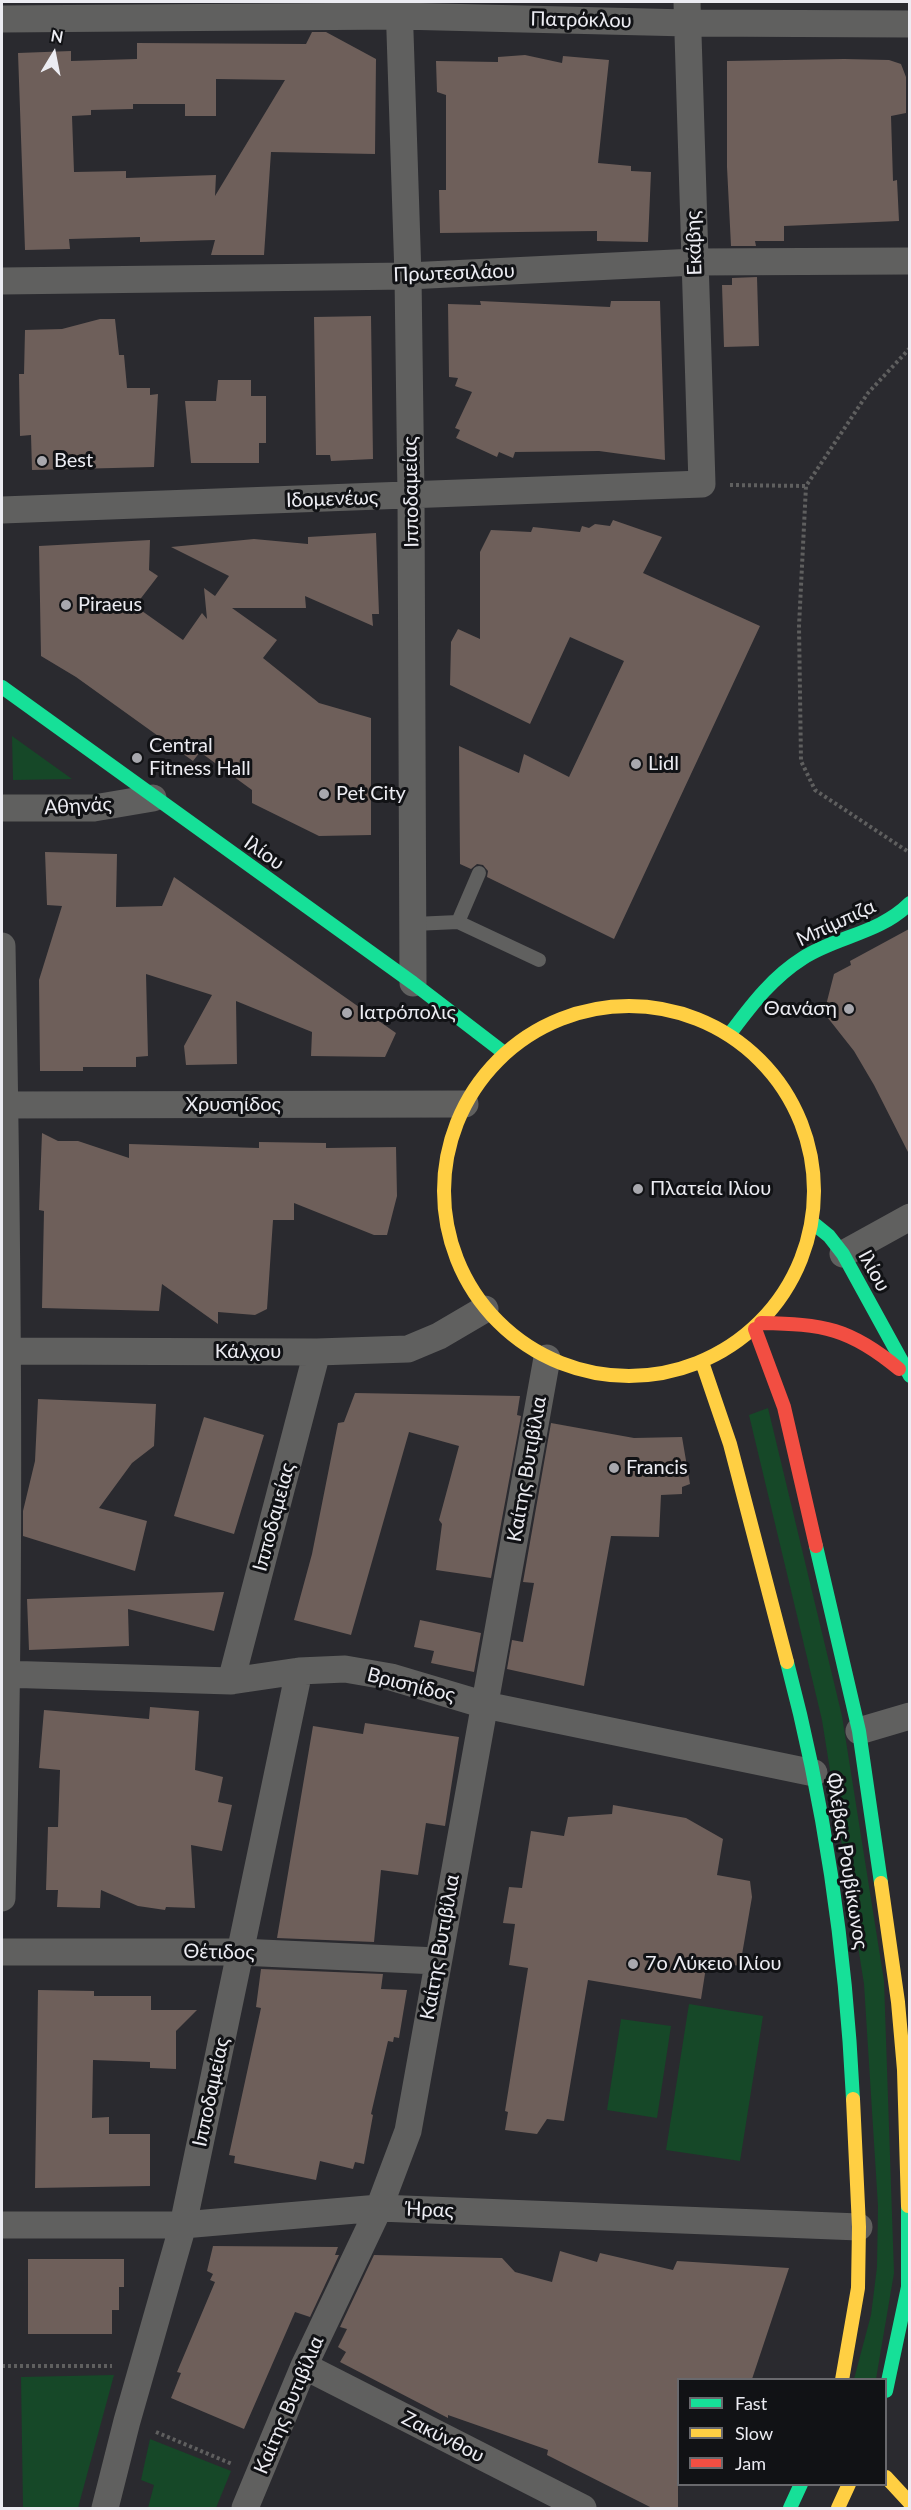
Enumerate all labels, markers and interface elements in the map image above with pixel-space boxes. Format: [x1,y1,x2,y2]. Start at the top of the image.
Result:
street label: Πατρόκλου [530,7,632,33]
north arrow [24,24,84,84]
text: N [49,25,65,46]
street label: Εκάβης [681,210,707,276]
street label: Πρωτεσιλάου [393,259,515,287]
street label: Ιπποδαμείας [398,436,424,548]
place label: Best [54,449,93,473]
marker: Best [35,454,49,468]
street label: Ιδομενέως [286,485,378,513]
place label: Piraeus [78,593,142,617]
marker: Piraeus [59,598,73,612]
place label: Central Fitness Hall [149,734,251,781]
marker: Central Fitness Hall [130,751,144,765]
place label: Lidl [648,752,679,776]
marker: Lidl [629,757,643,771]
place label: Pet City [336,782,406,806]
marker: Pet City [317,787,331,801]
street label: Αθηνάς [44,792,112,820]
street label: Ιλίου [239,831,289,875]
street label: Μπίμπιζα [793,894,879,952]
place label: Θανάση [764,997,837,1021]
place label: Ιατρόπολις [359,1001,456,1025]
marker: Θανάση [842,1002,856,1016]
marker: Ιατρόπολις [340,1006,354,1020]
street label: Χρυσηίδος [185,1093,281,1117]
place label: Πλατεία Ιλίου [650,1177,771,1201]
marker: Πλατεία Ιλίου [631,1182,645,1196]
street label: Ιλίου [853,1246,895,1296]
street label: Κάλχου [215,1340,281,1364]
street label: Καίτης Βυτιβίλια [502,1394,552,1544]
place label: Francis [626,1456,688,1480]
street label: Ιπποδαμείας [248,1460,300,1574]
marker: Francis [607,1461,621,1475]
street label: Βρισηίδος [365,1663,457,1707]
street label: Φλέβας Ρουβίκωνος [821,1771,873,1951]
street label: Καίτης Βυτιβίλια [415,1872,465,2022]
street label: Θέτιδος [183,1939,255,1965]
place label: 7ο Λύκειο Ιλίου [645,1952,782,1976]
marker: 7ο Λύκειο Ιλίου [626,1957,640,1971]
street label: Ιπποδαμείας [188,2035,234,2149]
street label: Ήρας [406,2197,454,2223]
street label: Καίτης Βυτιβίλια [249,2332,329,2478]
legend [677,2378,887,2486]
text: Fast [735,2392,767,2414]
street label: Ζακύνθου [398,2406,488,2468]
text: Slow [735,2422,773,2444]
text: Jam [735,2452,766,2474]

